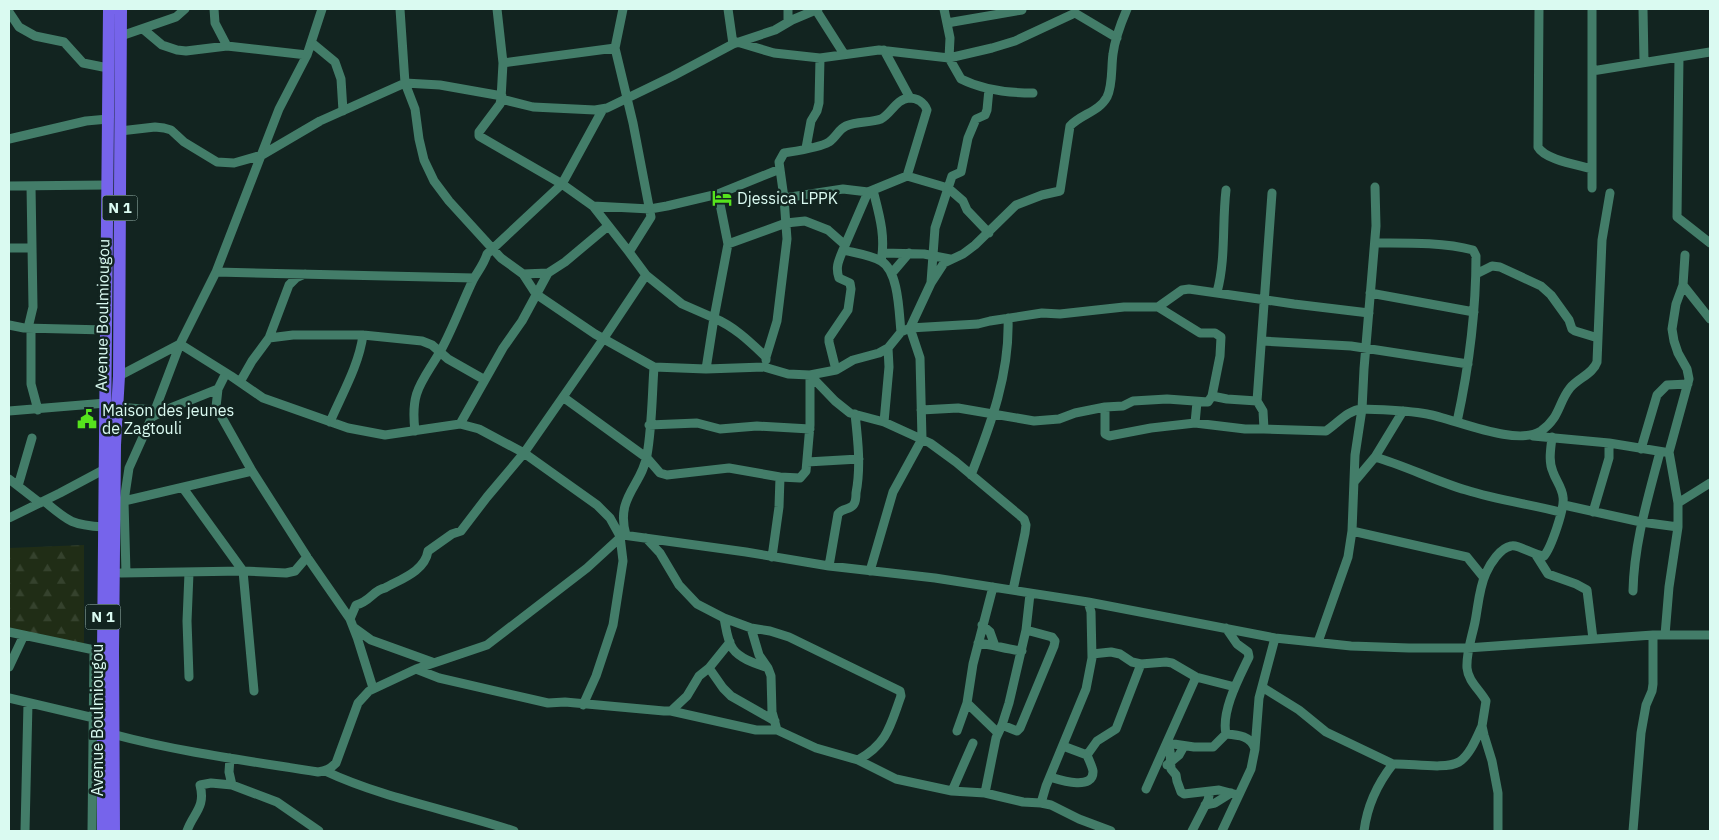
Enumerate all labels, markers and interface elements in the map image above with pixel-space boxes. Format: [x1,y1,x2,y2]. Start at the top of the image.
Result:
hotel icon: Djessica LPPK [711,187,733,209]
place label: Djessica LPPK [737,188,838,208]
road number: N 1 [102,196,138,220]
street label: Avenue Boulmiougou [91,239,113,391]
place label: Maison des jeunes de Zagtouli [102,400,234,438]
public building icon: Maison des jeunes de Zagtouli [76,408,98,430]
road number: N 1 [86,604,120,630]
street label: Avenue Boulmiougou [87,644,107,796]

